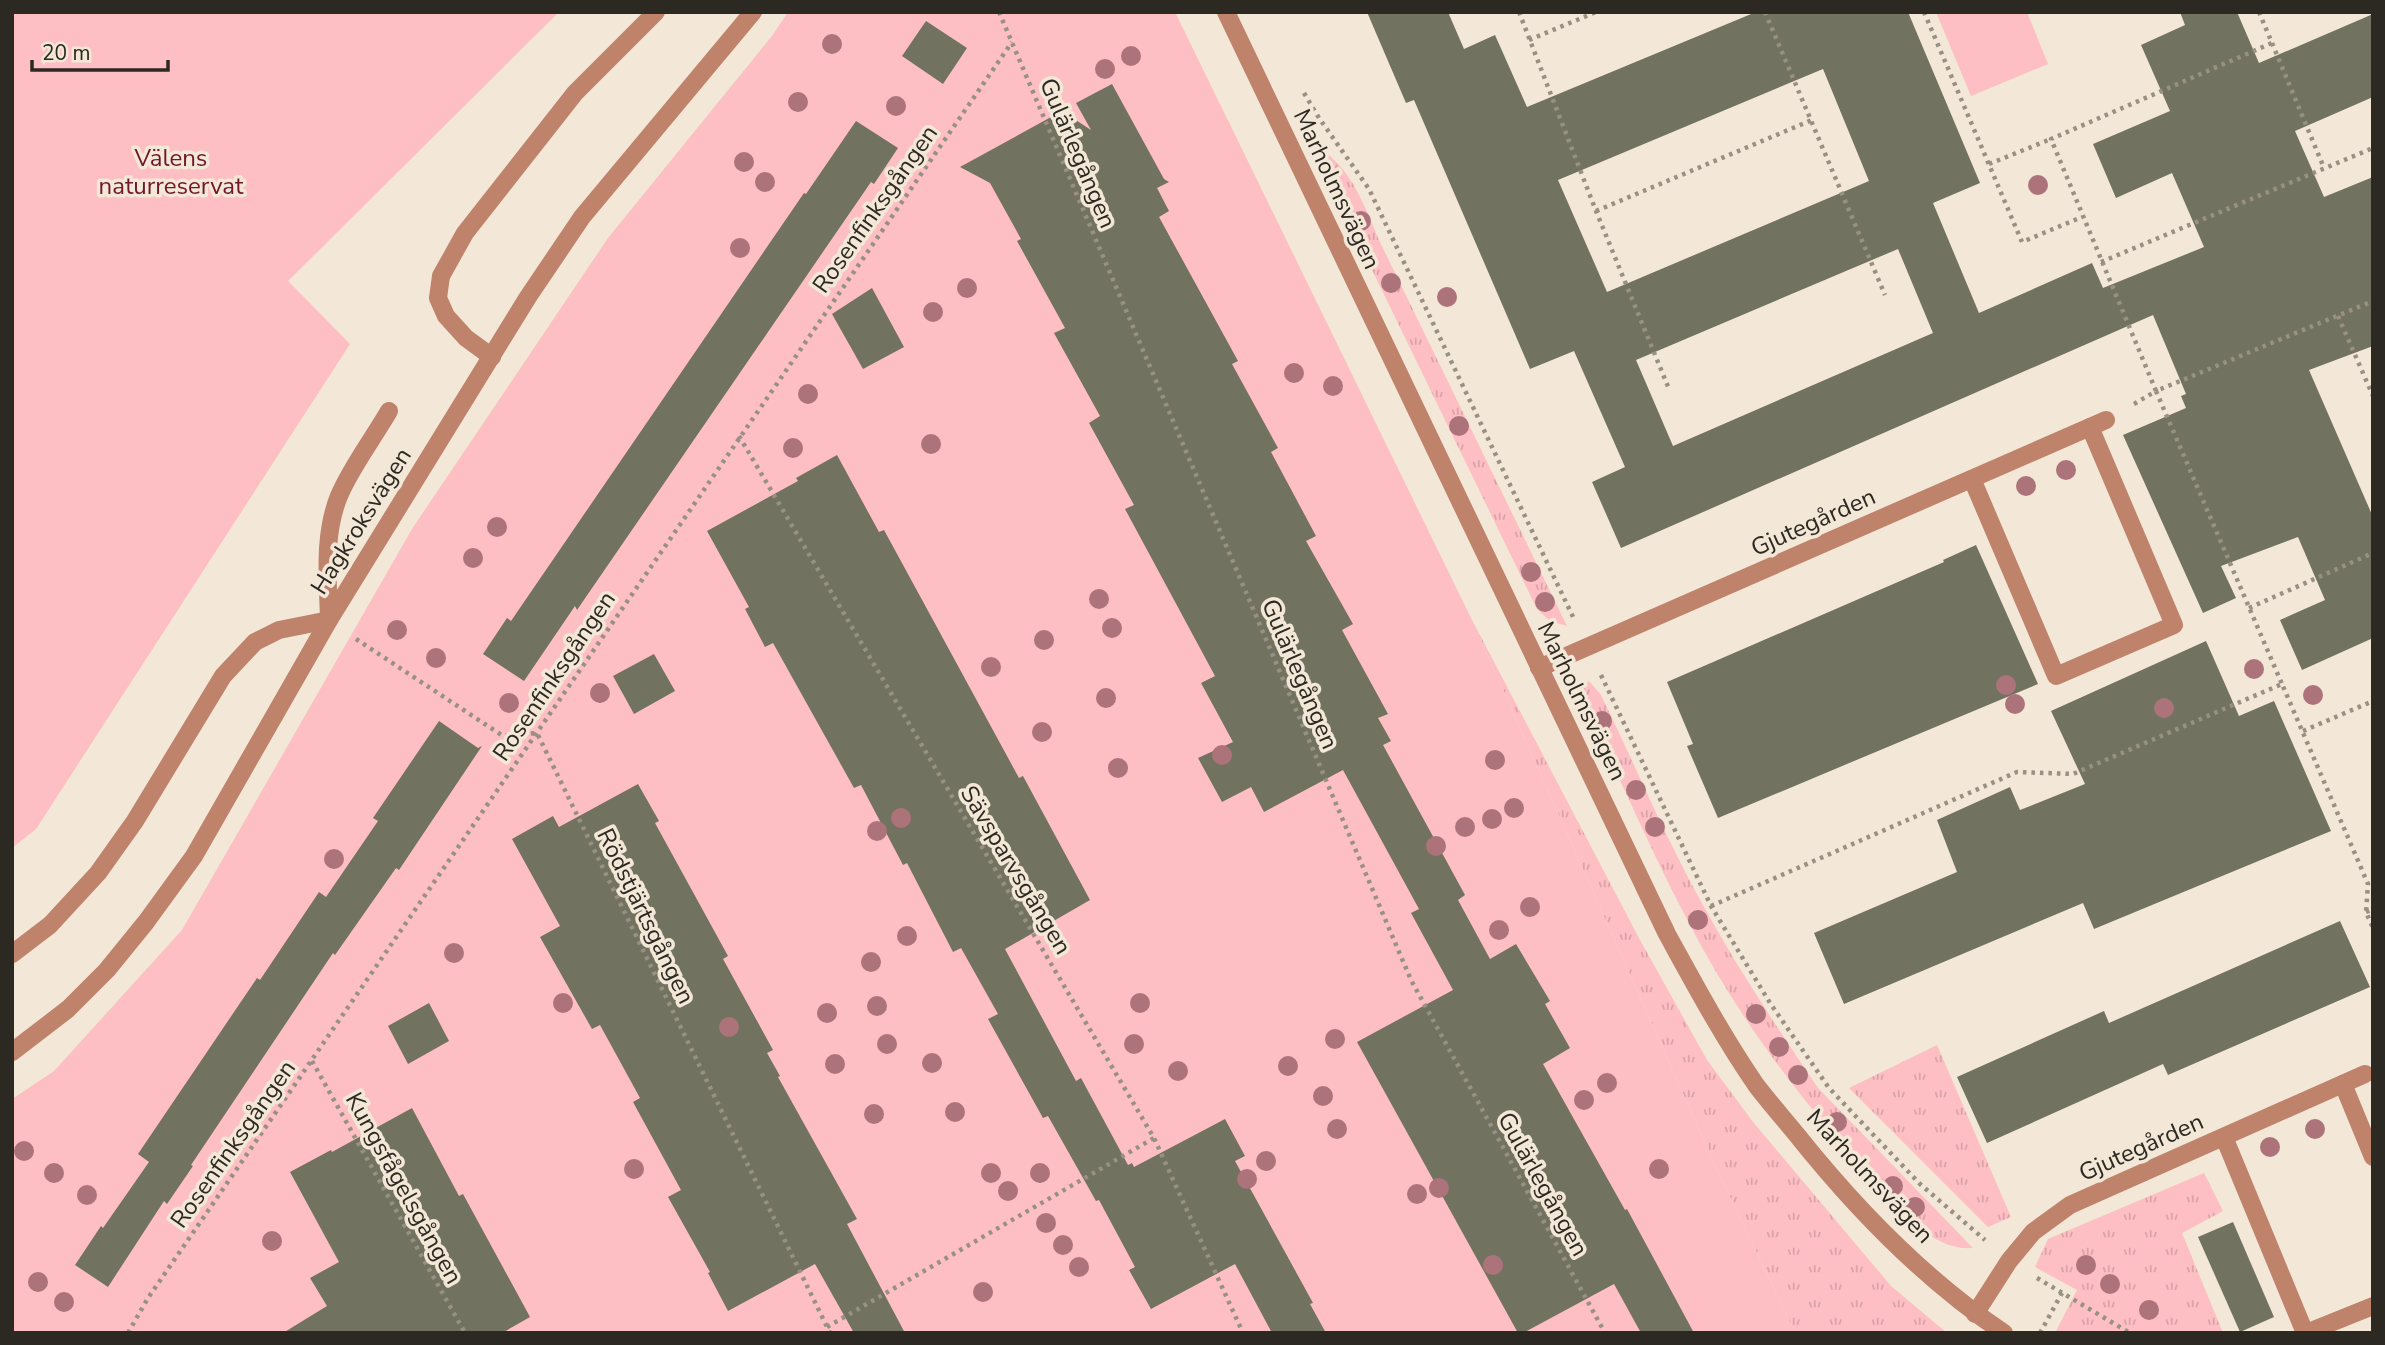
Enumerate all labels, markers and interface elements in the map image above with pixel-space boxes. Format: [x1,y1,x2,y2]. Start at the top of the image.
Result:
scale bar [32,28,168,72]
text: 20 m [42,39,91,67]
street label: Gulärlegången [1032,73,1124,233]
street label: Marholmsvägen [1286,104,1388,274]
street label: Rosenfinksgången [805,119,945,299]
park label: Välens naturreservat [99,142,244,202]
street label: Hagkroksvägen [303,442,419,600]
street label: Gjutegården [1746,480,1880,564]
street label: Rosenfinksgången [485,585,623,767]
street label: Gulärlegången [1254,594,1346,754]
street label: Marholmsvägen [1530,616,1634,786]
street label: Sävsparvsgången [953,780,1079,960]
street label: Rödstjärtsgången [590,823,702,1009]
street label: Rosenfinksgången [163,1054,303,1234]
street label: Kungsfågelsgången [338,1087,470,1289]
street label: Marholmsvägen [1799,1102,1941,1250]
street label: Gjutegården [2074,1105,2208,1189]
street label: Gulärlegången [1490,1106,1596,1262]

